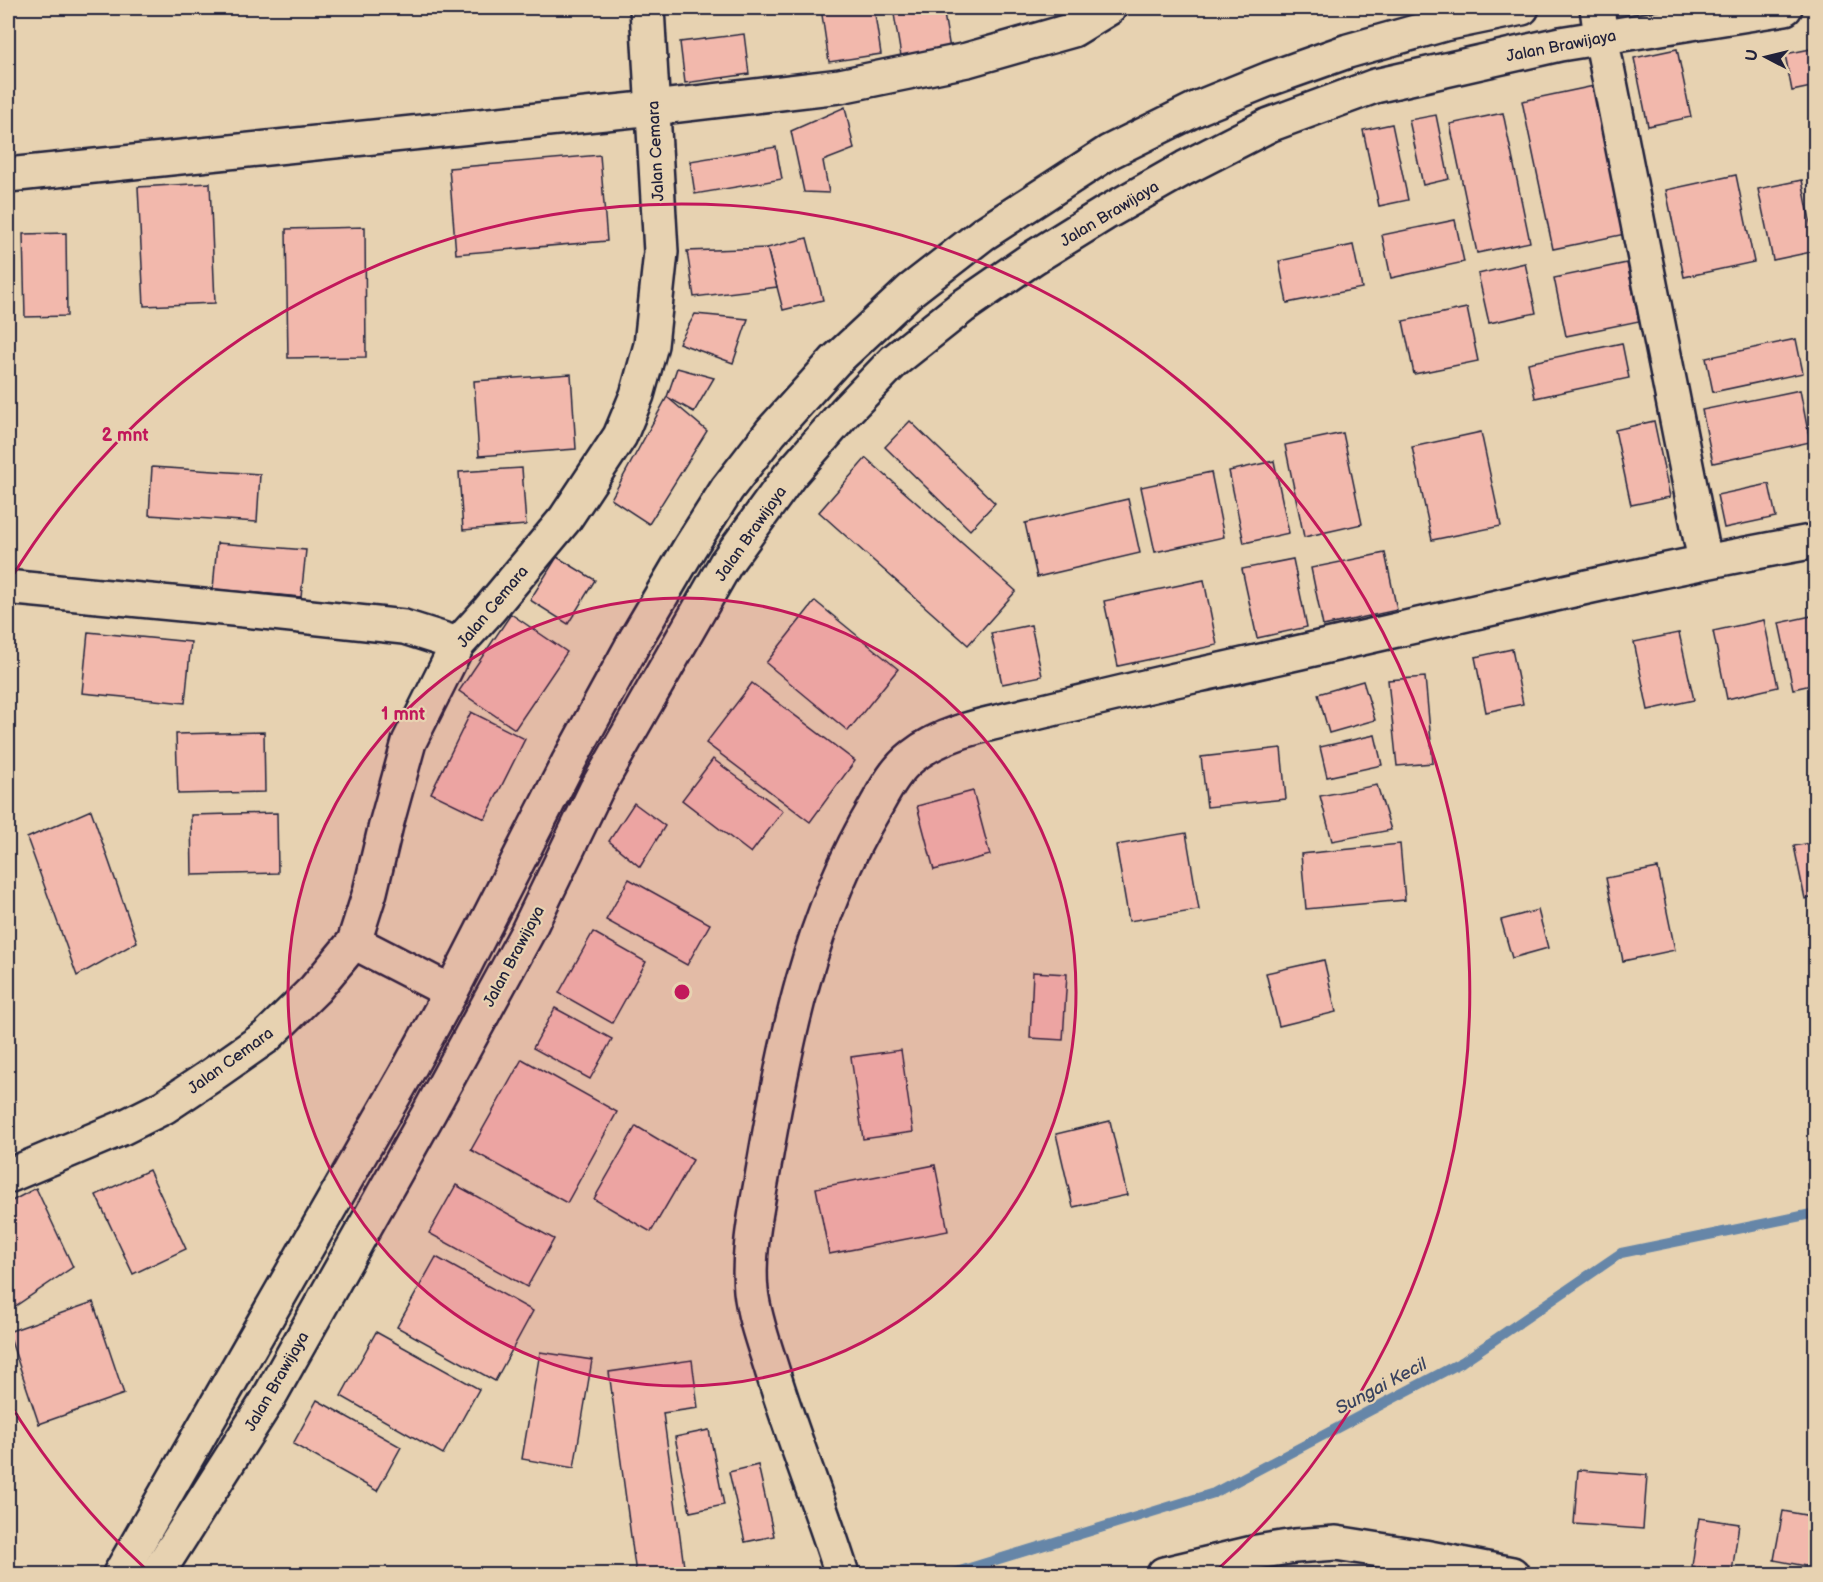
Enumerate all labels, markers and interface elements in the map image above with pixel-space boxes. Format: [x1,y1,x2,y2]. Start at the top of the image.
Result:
street label: Jalan Brawijaya [1505,26,1618,66]
north arrow [1736,27,1796,87]
text: U [1742,49,1763,62]
street label: Jalan Cemara [644,100,669,202]
street label: Jalan Brawijaya [1057,177,1163,251]
text: 2 mnt [101,425,149,446]
street label: Jalan Brawijaya [711,483,791,585]
street label: Jalan Cemara [454,562,533,652]
text: 1 mnt [381,704,425,725]
street label: Jalan Brawijaya [480,903,549,1010]
centre of rings [672,982,692,1002]
street label: Jalan Cemara [185,1024,277,1098]
street label: Jalan Brawijaya [241,1329,313,1435]
water label: Sungai Kecil [1332,1353,1431,1419]

